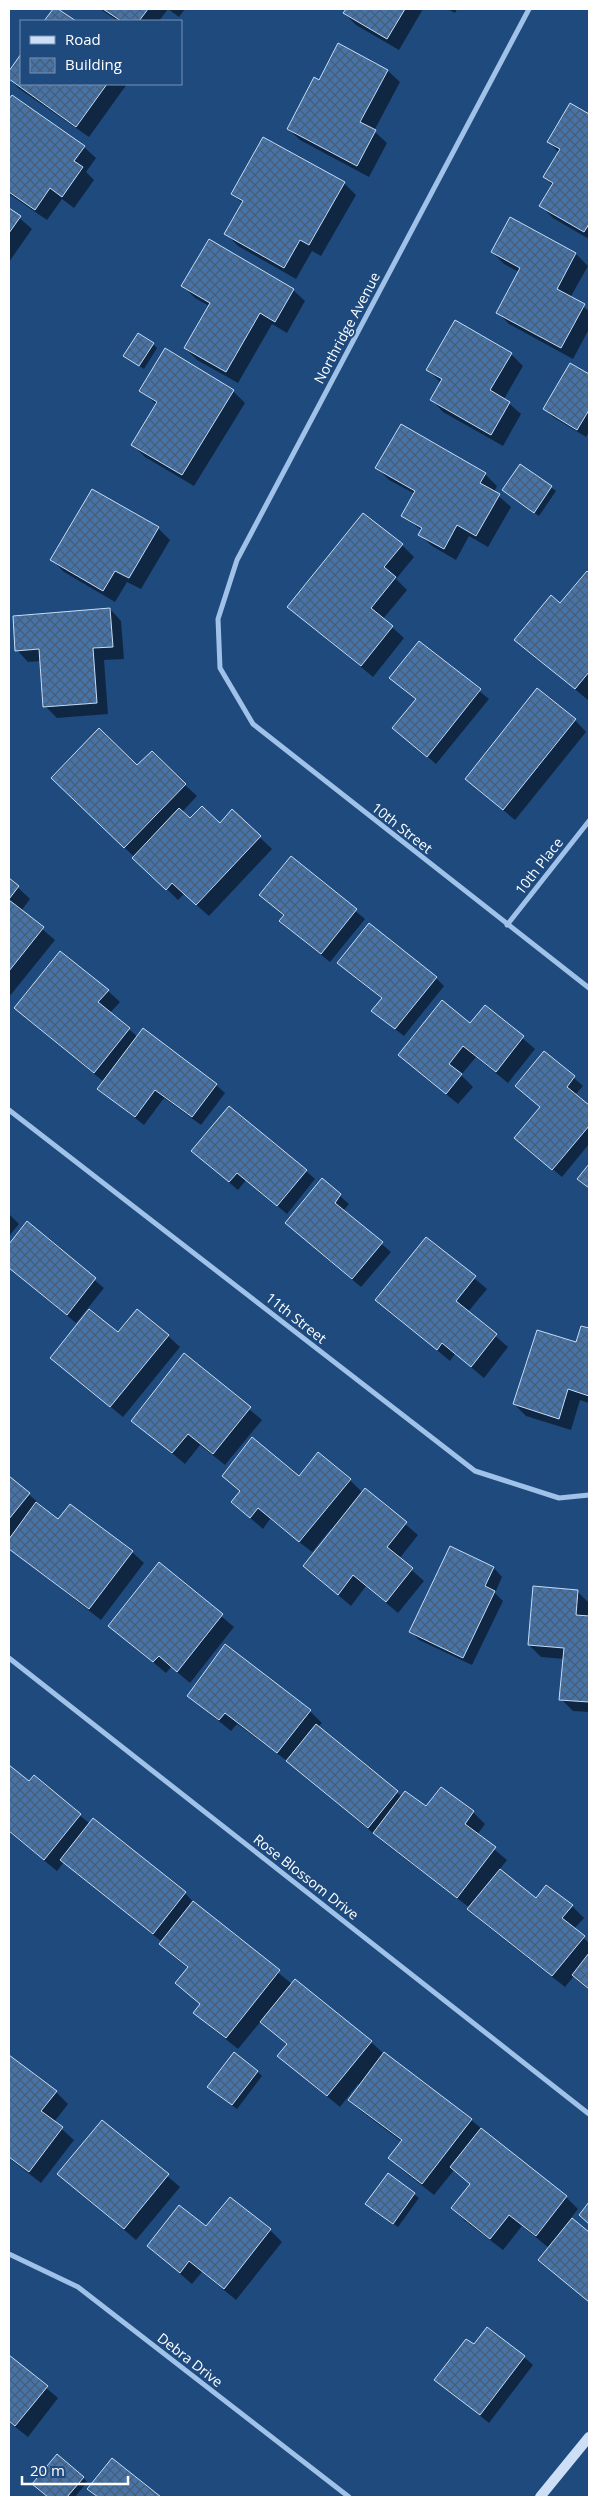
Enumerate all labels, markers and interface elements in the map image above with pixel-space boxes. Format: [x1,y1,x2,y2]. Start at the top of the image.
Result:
legend [20,20,182,85]
text: Road [65,29,101,49]
text: Building [65,54,122,74]
street label: Northridge Avenue [309,268,384,387]
street label: 10th Street [368,798,437,857]
street label: 10th Place [510,833,567,898]
street label: 11th Street [262,1288,331,1347]
street label: Rose Blossom Drive [250,1829,363,1924]
street label: Debra Drive [154,2328,227,2391]
scale bar [22,2454,129,2486]
text: 20 m [30,2460,65,2480]

